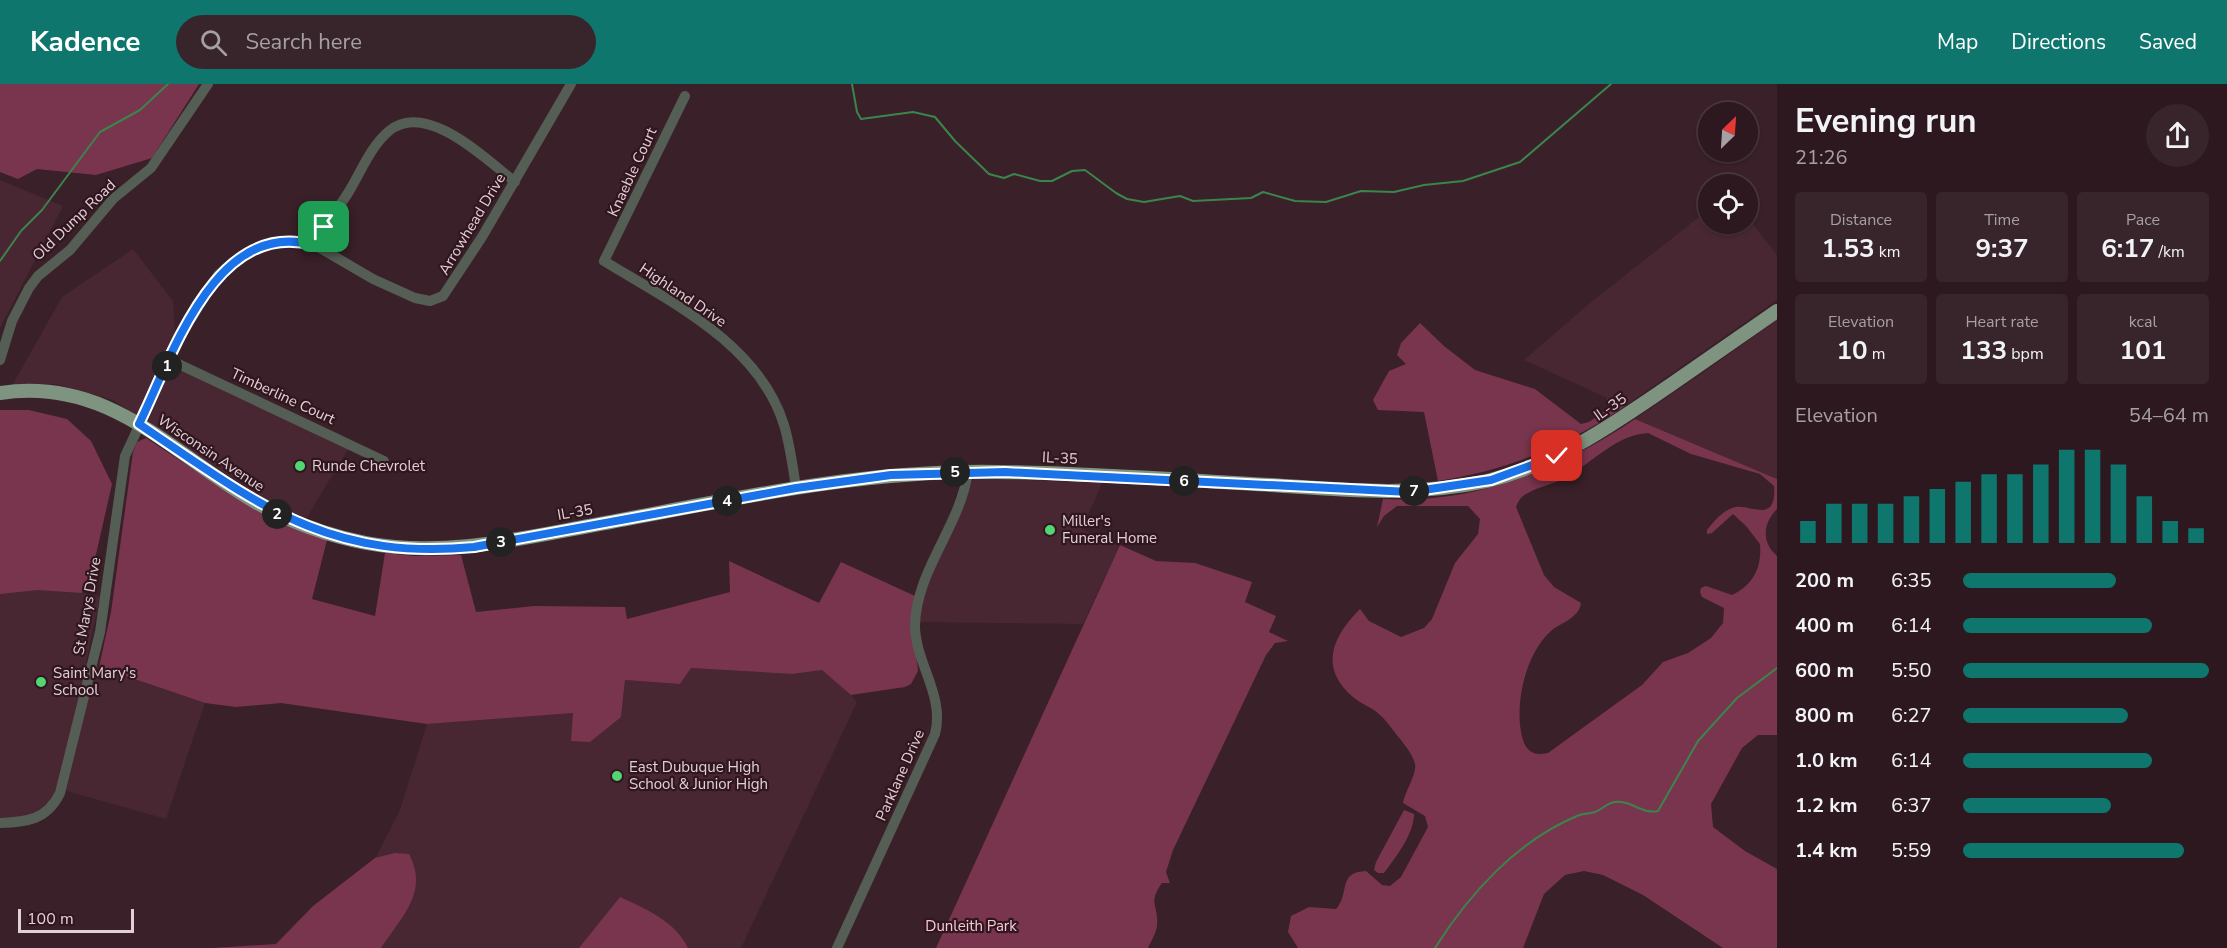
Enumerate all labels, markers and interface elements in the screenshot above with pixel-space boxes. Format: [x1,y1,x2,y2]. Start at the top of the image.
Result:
search box [176,15,596,69]
text: Kadence [30,23,140,61]
icon: search [197,26,230,59]
text: Search here [245,27,362,57]
text: Map [1937,28,1978,56]
text: Directions [2011,28,2106,56]
text: Saved [2139,28,2197,56]
text: Evening run [1795,99,1977,144]
north arrow [1698,102,1758,162]
map controls [1698,102,1758,234]
button: share [2146,104,2209,167]
street label: Knaeble Court [603,124,662,220]
text: 21:26 [1795,144,1848,171]
street label: Arrowhead Drive [434,170,510,278]
button: locate [1698,174,1758,234]
street label: Old Dump Road [28,175,120,265]
pin [298,201,349,252]
text: Distance [1830,209,1892,231]
text: Time [1984,209,2020,231]
text: Pace [2126,209,2160,231]
icon: arrive [307,210,340,243]
text: 1.53 [1821,231,1875,266]
text: 9:37 [1975,231,2029,266]
text: 6:17 [2101,231,2154,266]
text: km [1875,241,1901,263]
text: /km [2154,241,2185,263]
street label: Highland Drive [635,258,731,332]
text: Elevation [1828,311,1894,333]
text: Heart rate [1965,311,2039,333]
text: kcal [2129,311,2157,333]
text: 10 [1836,333,1868,368]
text: 133 [1960,333,2007,368]
text: 101 [2120,333,2166,368]
text: m [1868,343,1886,365]
text: bpm [2007,343,2044,365]
pin: 1 [152,351,182,381]
text: 1 [162,355,172,377]
street label: Timberline Court [228,363,339,429]
street label: IL-35 [1590,389,1630,425]
text: Elevation [1795,402,1878,429]
text: 54–64 m [2129,402,2209,429]
street label: Wisconsin Avenue [154,410,268,496]
pin [1531,430,1582,481]
icon: check [1540,439,1573,472]
street label: IL-35 [1042,447,1078,469]
place label: Runde Chevrolet [312,456,426,476]
pin: 5 [940,457,970,487]
marker: Runde Chevrolet [293,459,307,473]
text: 5 [950,461,960,483]
pin: 6 [1169,466,1199,496]
text: 6 [1179,470,1189,492]
pin: 7 [1399,476,1429,506]
text: 7 [1409,480,1419,502]
pin: 4 [712,486,742,516]
text: 4 [722,490,732,512]
pin: 2 [262,499,292,529]
street label: IL-35 [556,499,594,525]
text: 2 [272,503,282,525]
place label: Miller's Funeral Home [1062,511,1157,548]
marker: Miller's Funeral Home [1043,523,1057,537]
pin: 3 [486,527,516,557]
text: 3 [496,531,506,553]
street label: St Marys Drive [69,555,105,657]
text: 200 m [1795,567,1854,594]
text: 6:35 [1891,567,1932,594]
text: 400 m [1795,612,1854,639]
text: 6:14 [1891,612,1932,639]
text: 600 m [1795,657,1854,684]
text: 5:50 [1891,657,1932,684]
place label: Saint Mary's School [53,663,136,700]
marker: Saint Mary's School [34,675,48,689]
text: 800 m [1795,702,1854,729]
text: 6:27 [1891,702,1932,729]
street label: Parklane Drive [871,726,929,824]
text: 1.0 km [1795,747,1858,774]
text: 6:14 [1891,747,1932,774]
place label: East Dubuque High School & Junior High [629,757,768,794]
marker: East Dubuque High School & Junior High [610,769,624,783]
text: 1.2 km [1795,792,1858,819]
text: 6:37 [1891,792,1932,819]
text: 1.4 km [1795,837,1858,864]
text: 5:59 [1891,837,1932,864]
scale bar [18,906,134,934]
text: 100 m [27,908,74,930]
park label: Dunleith Park [925,916,1017,936]

